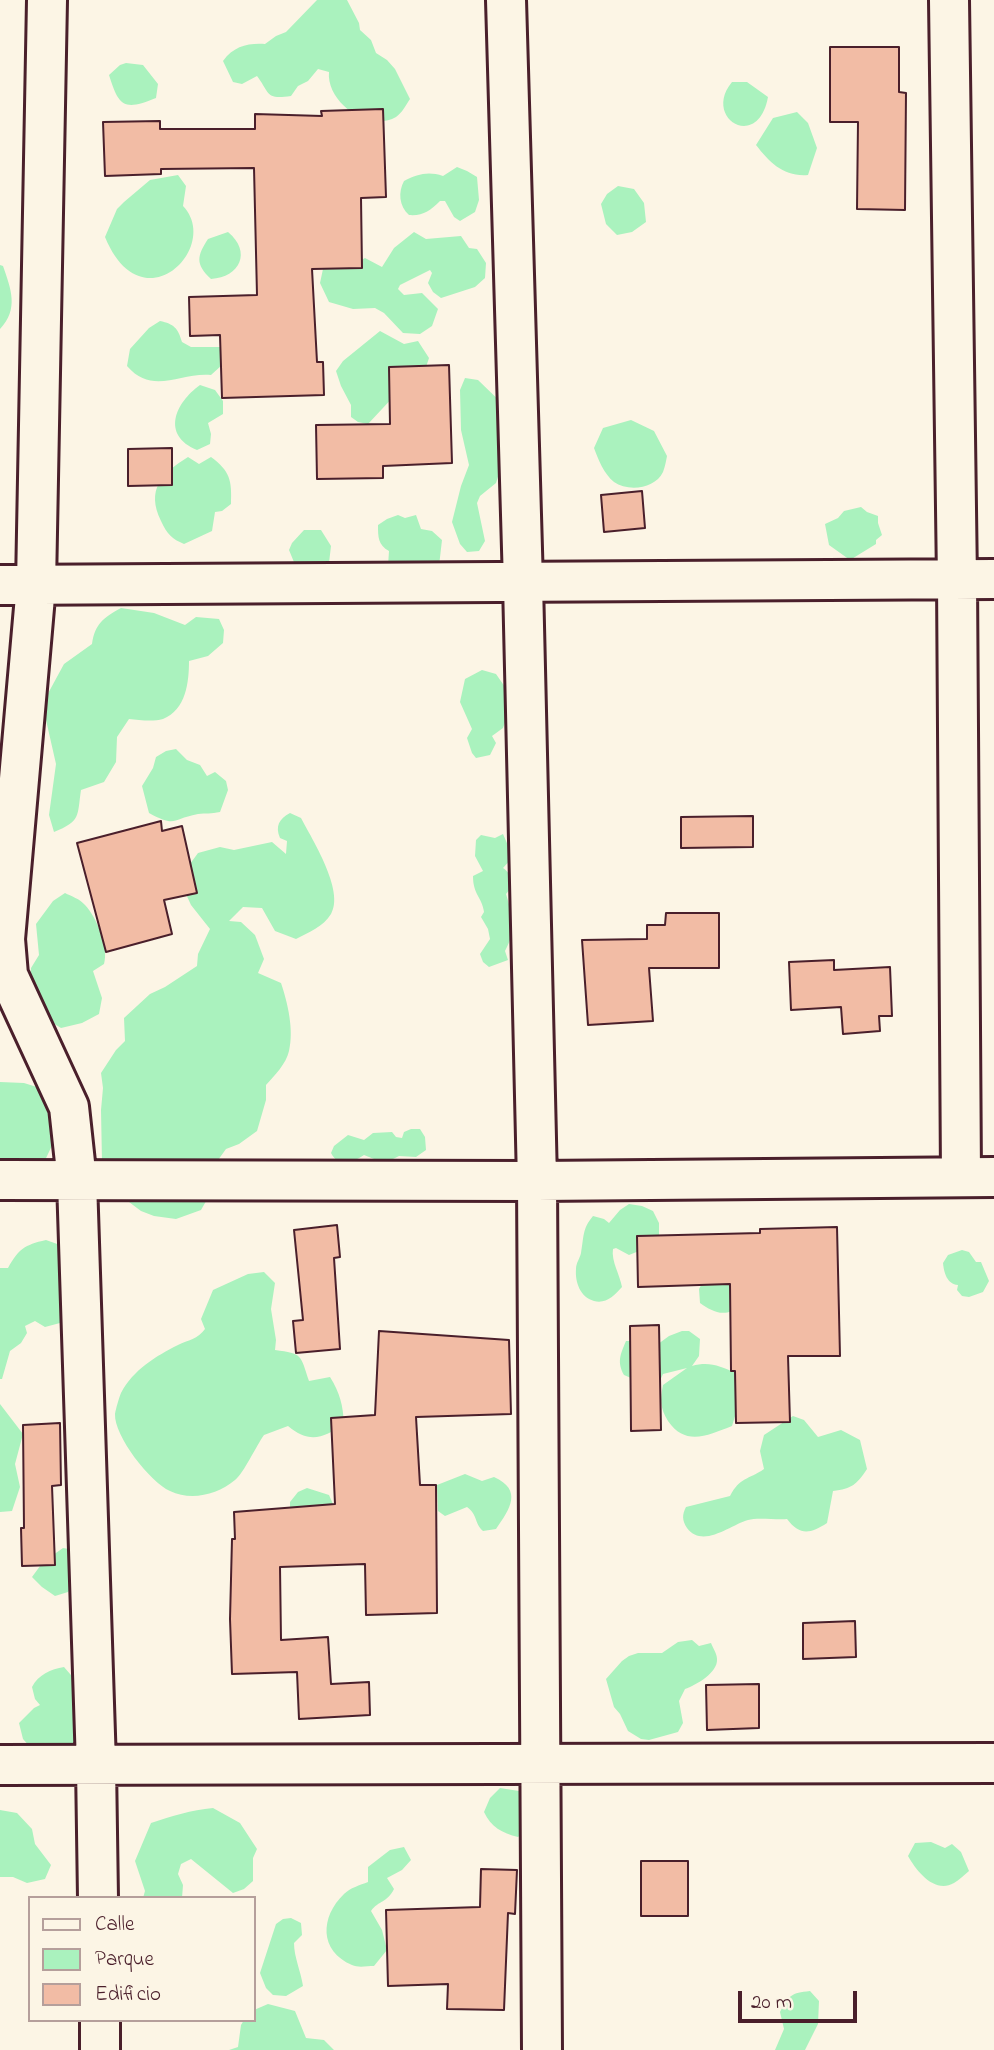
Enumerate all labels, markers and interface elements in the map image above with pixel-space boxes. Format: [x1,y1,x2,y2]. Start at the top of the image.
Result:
legend [28,1896,256,2022]
text: Calle [95,1910,134,1940]
text: Parque [95,1945,154,1975]
scale bar [742,1976,861,2020]
text: Edificio [95,1980,161,2010]
text: 20 m [751,1988,792,2018]

